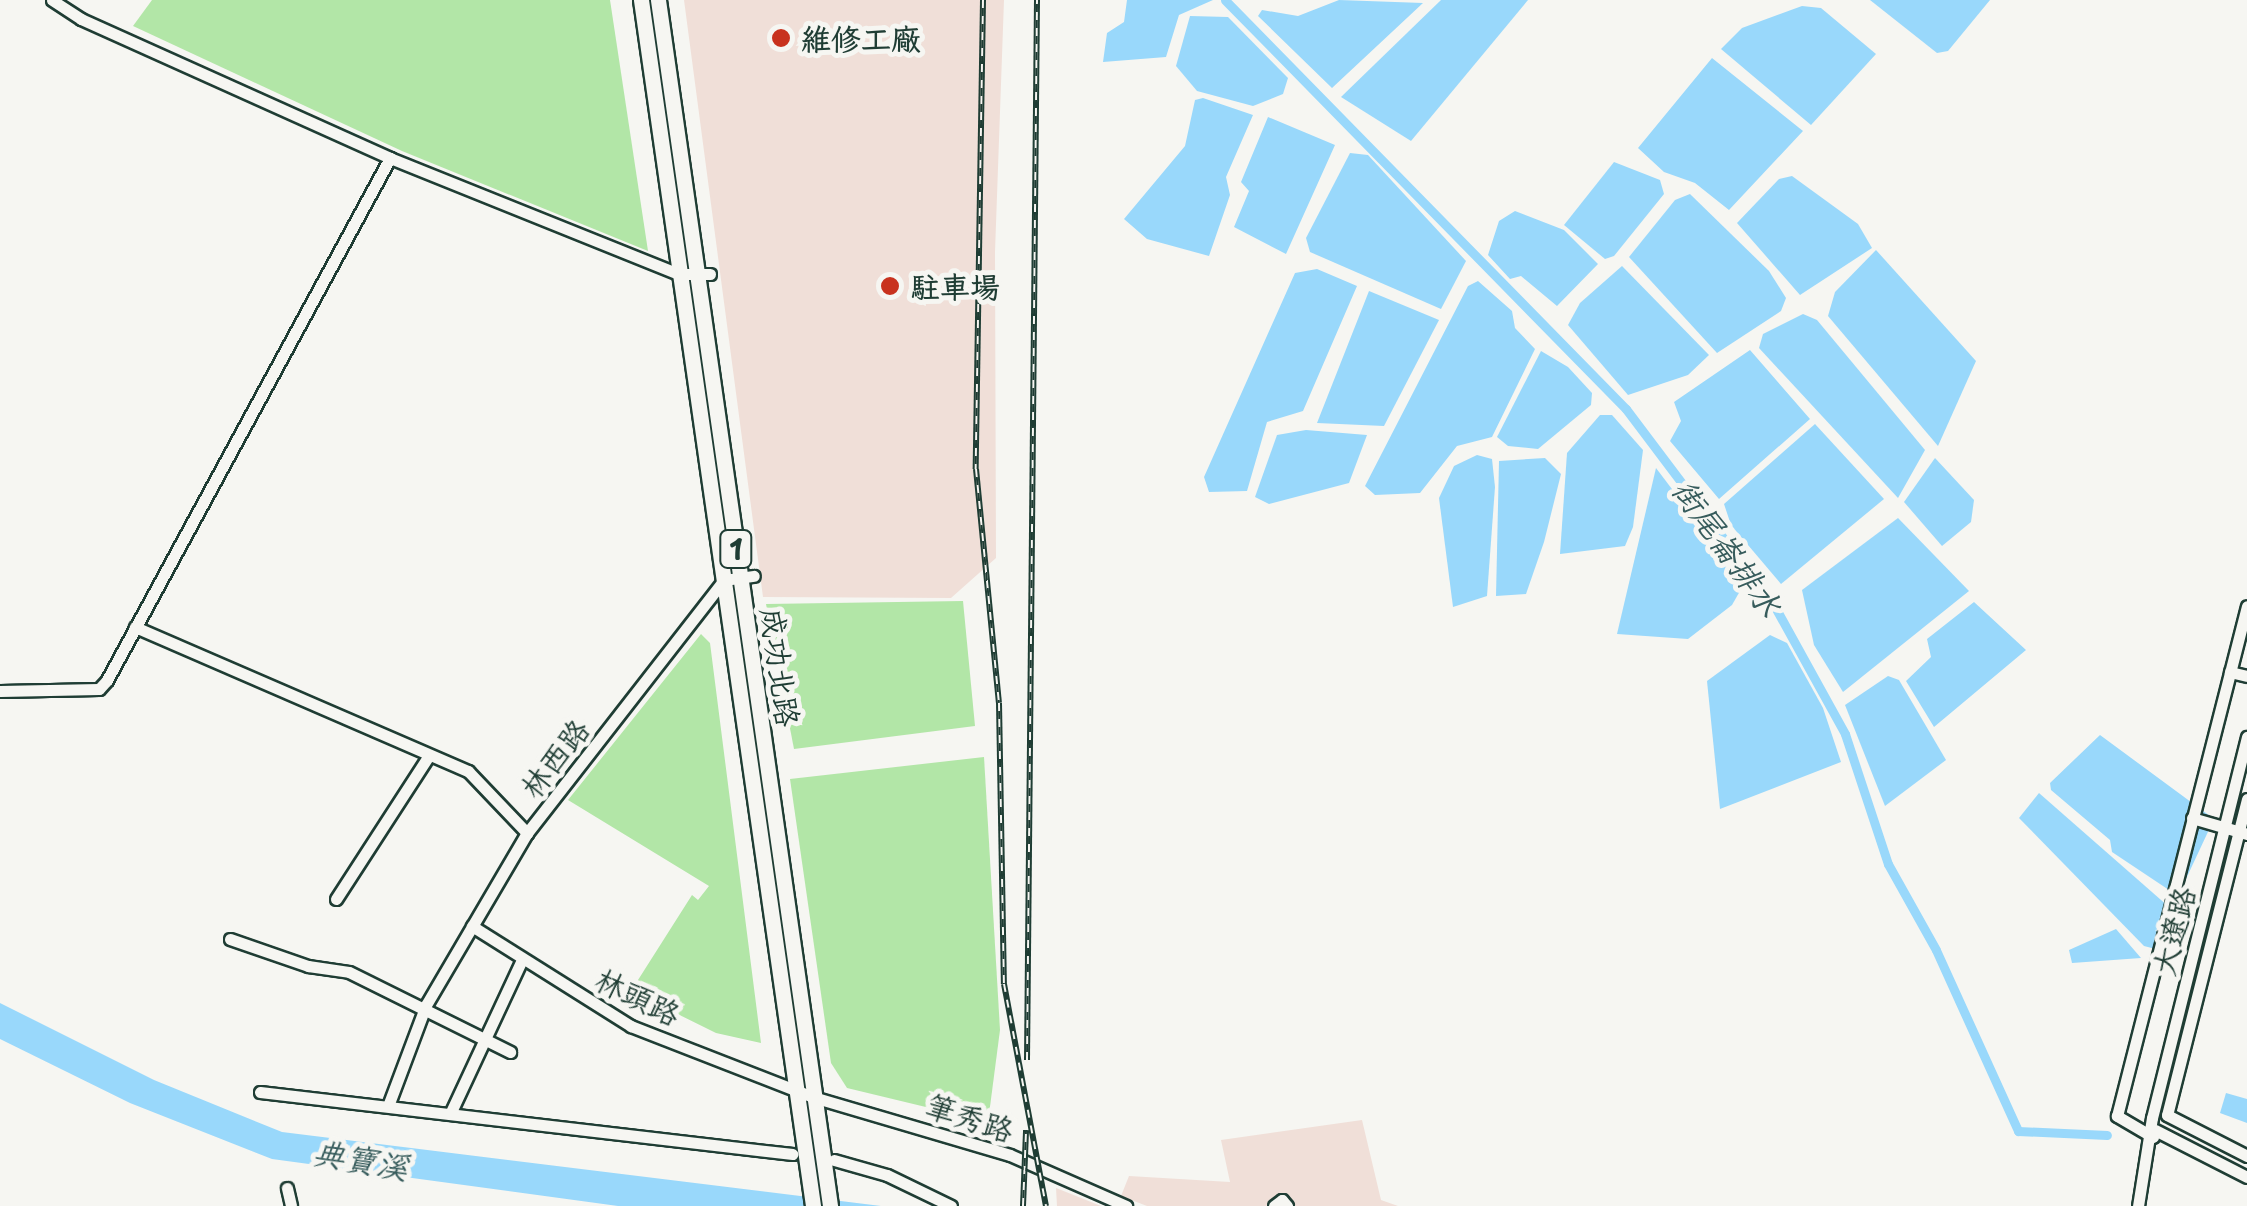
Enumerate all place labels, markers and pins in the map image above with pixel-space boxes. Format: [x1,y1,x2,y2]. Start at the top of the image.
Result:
place label: 維修工廠 [801,20,921,56]
marker: 維修工廠 [770,27,792,49]
place label: 駐車場 [910,268,1000,304]
marker: 駐車場 [879,275,901,297]

